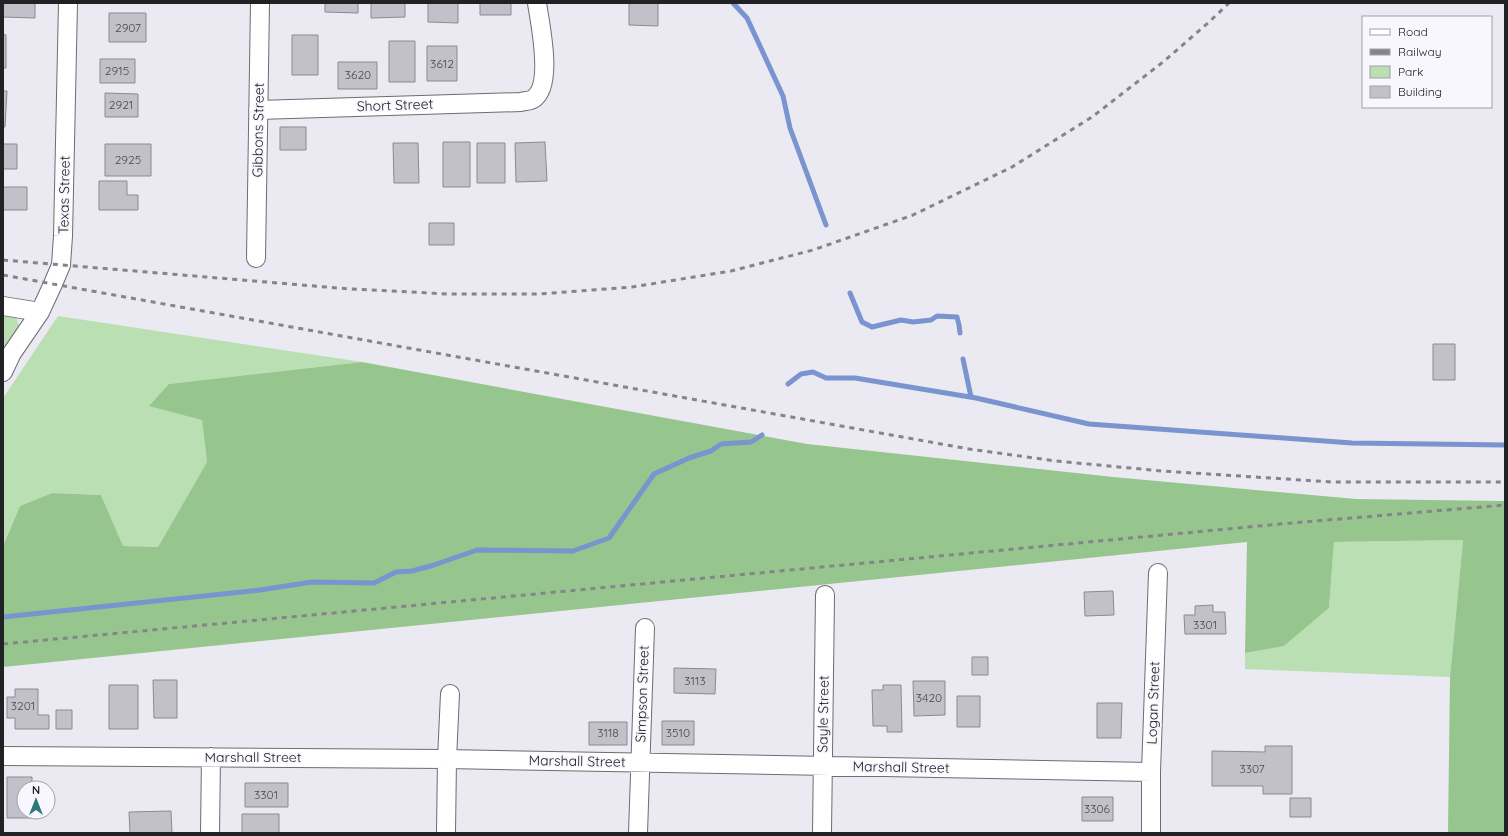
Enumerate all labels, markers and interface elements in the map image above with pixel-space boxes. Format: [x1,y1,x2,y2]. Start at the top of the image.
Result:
legend [1362,16,1492,108]
house number: 2907 [115,20,141,35]
text: Road [1398,24,1428,39]
text: Railway [1398,44,1442,59]
house number: 3612 [430,56,454,71]
house number: 2915 [105,63,129,78]
text: Park [1398,64,1423,79]
house number: 3620 [345,67,371,82]
street label: Gibbons Street [248,82,268,178]
text: Building [1398,84,1442,99]
street label: Short Street [356,95,434,115]
house number: 2921 [109,97,133,112]
house number: 2925 [115,152,141,167]
street label: Texas Street [54,155,74,234]
house number: 3301 [1193,617,1217,632]
street label: Simpson Street [631,645,653,743]
street label: Logan Street [1143,661,1163,745]
house number: 3113 [684,673,706,688]
street label: Sayle Street [813,675,833,753]
house number: 3420 [916,690,942,705]
house number: 3201 [11,698,35,713]
house number: 3118 [597,725,619,740]
house number: 3510 [666,725,690,740]
street label: Marshall Street [205,748,302,766]
street label: Marshall Street [528,751,626,771]
street label: Marshall Street [852,757,950,777]
house number: 3307 [1239,761,1265,776]
north arrow [16,780,56,820]
text: N [32,783,40,797]
house number: 3301 [254,787,278,802]
house number: 3306 [1084,801,1111,816]

